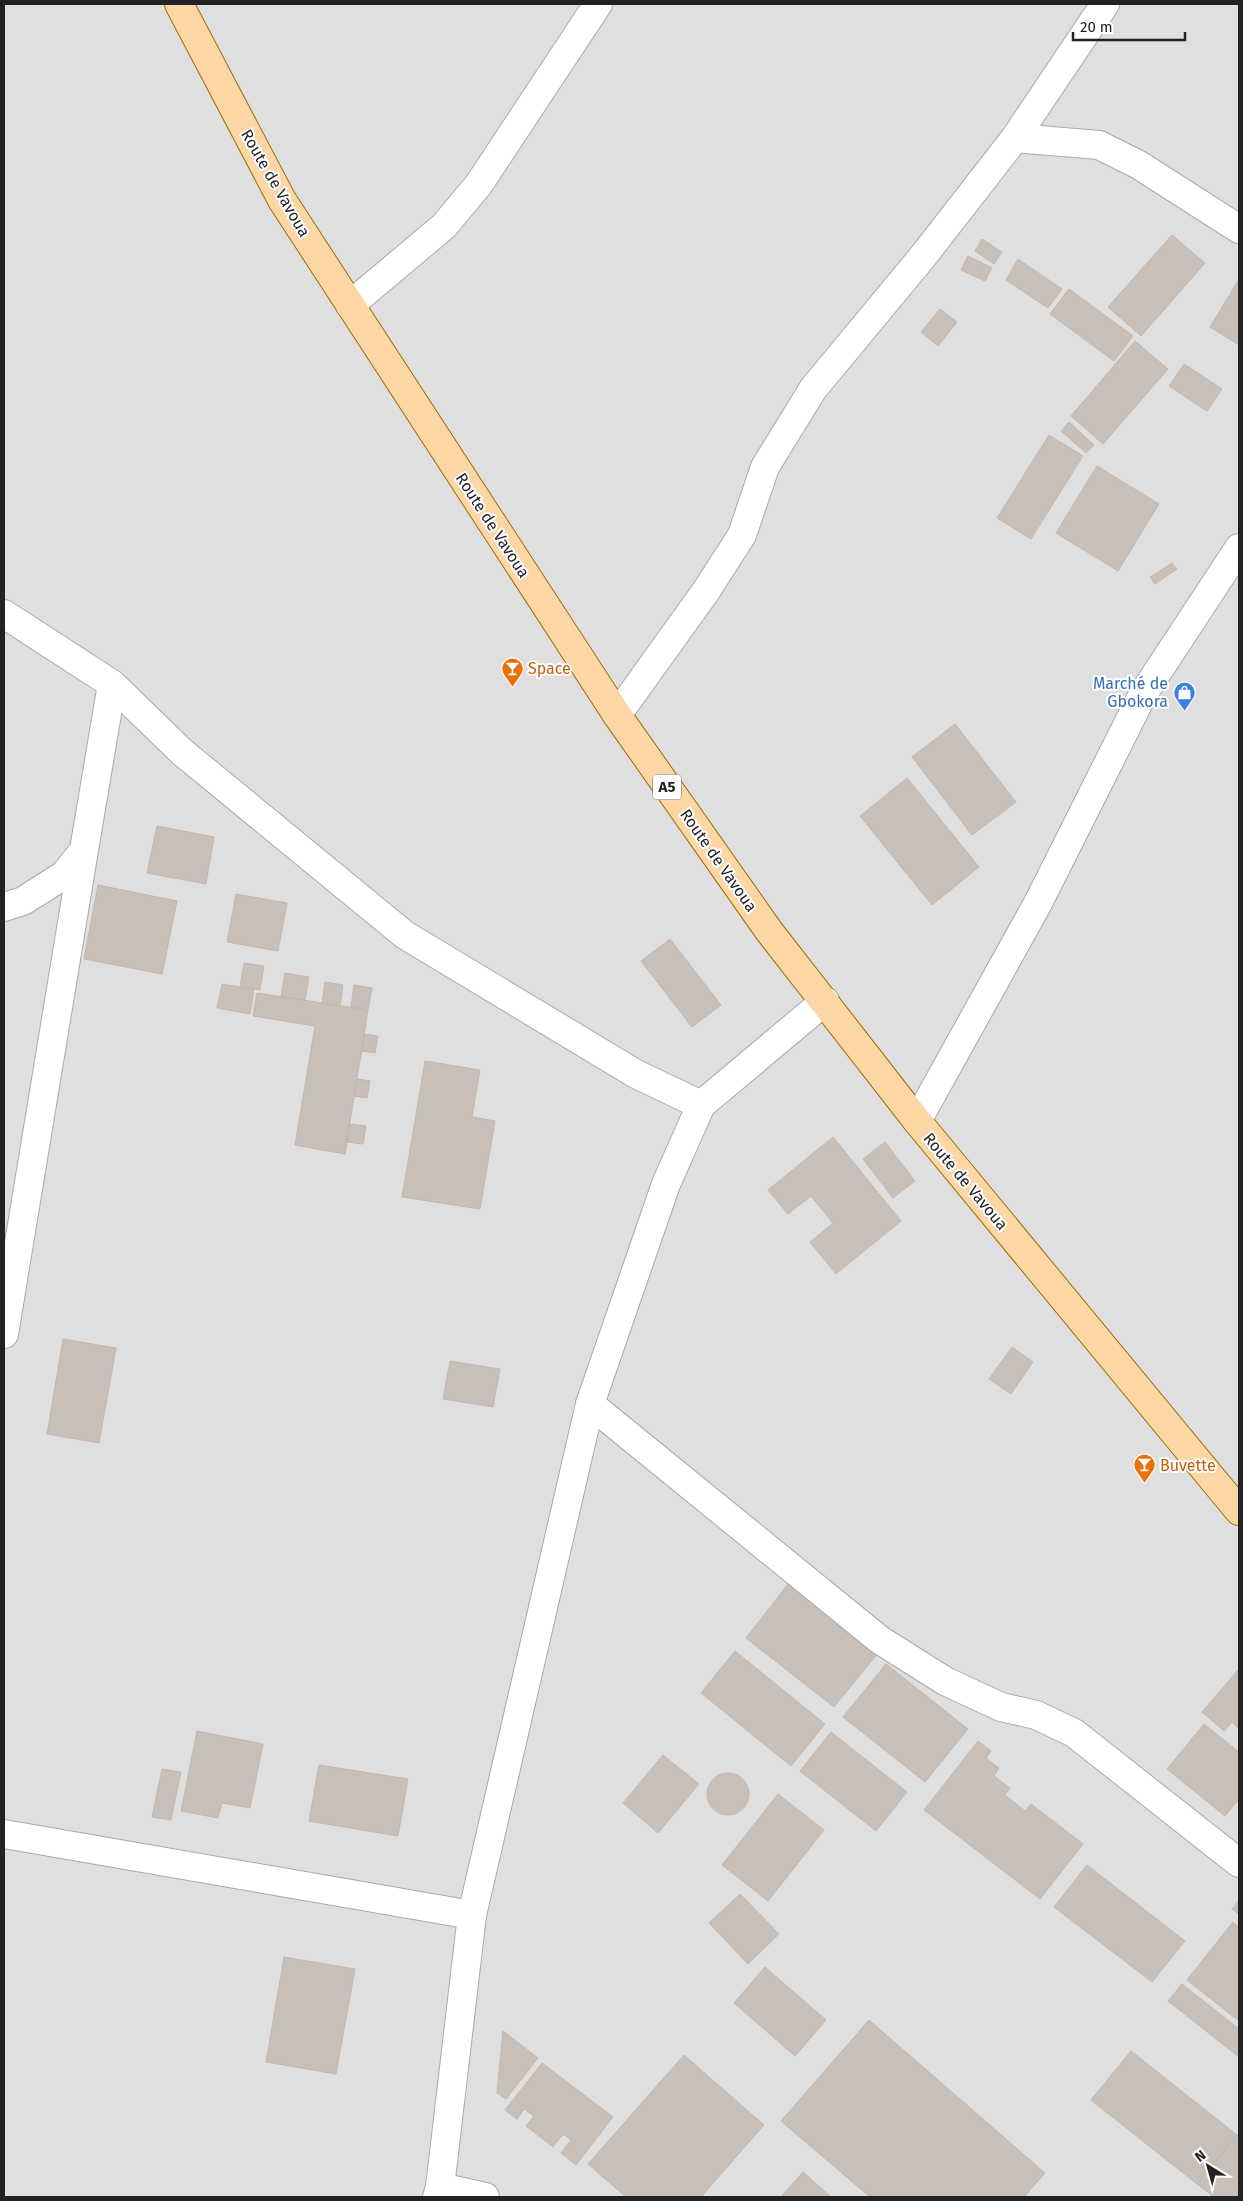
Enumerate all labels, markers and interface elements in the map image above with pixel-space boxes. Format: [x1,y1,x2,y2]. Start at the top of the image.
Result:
scale bar [1073,10,1186,42]
text: 20 m [1080,18,1113,36]
street label: Route de Vavoua [237,126,314,240]
street label: Route de Vavoua [452,469,534,581]
bar icon: Space [500,656,524,687]
place label: Space [528,659,571,678]
place label: Marché de Gbokora [1093,674,1168,711]
shop icon: Marché de Gbokora [1172,680,1196,711]
road number: A5 [653,774,681,800]
street label: Route de Vavoua [676,805,761,915]
street label: Route de Vavoua [919,1129,1012,1234]
bar icon: Buvette [1132,1453,1156,1484]
place label: Buvette [1160,1456,1216,1475]
north arrow [1183,2141,1233,2191]
text: N [1192,2146,1209,2166]

